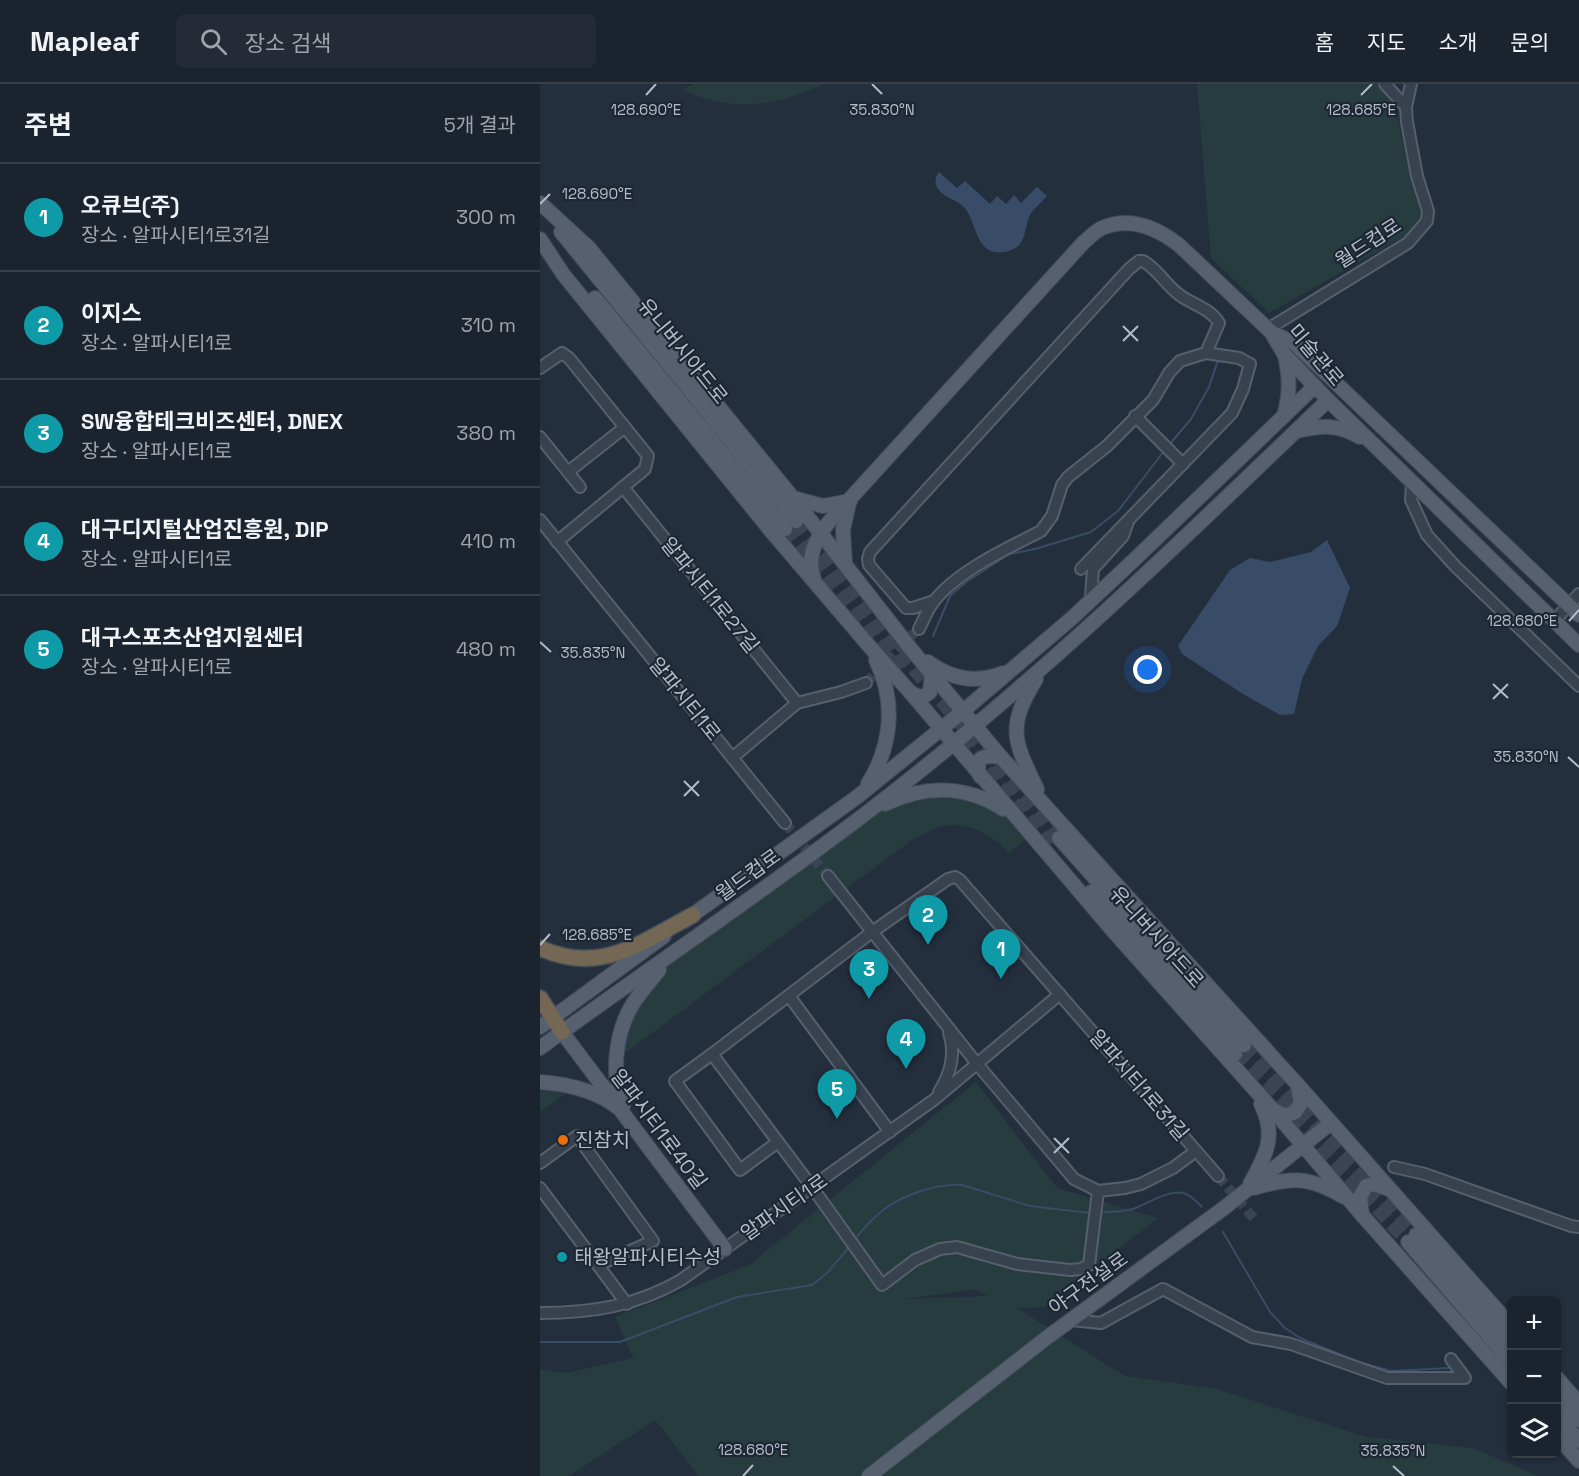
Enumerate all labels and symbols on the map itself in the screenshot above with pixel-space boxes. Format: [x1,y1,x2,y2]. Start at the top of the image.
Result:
text: 128.690°E [611,100,681,119]
text: 35.830°N [849,100,915,119]
text: 128.685°E [1326,100,1396,119]
text: 128.690°E [562,184,632,203]
street label: 월드컵로 [1330,212,1406,274]
street label: 유니버시아드로 [632,293,734,409]
street label: 미술관로 [1282,318,1350,392]
street label: 알파시티1로27길 [655,532,765,658]
text: 128.680°E [1487,611,1557,630]
text: 35.835°N [561,643,625,662]
street label: 알파시티1로 [643,652,727,746]
your location [1133,655,1162,684]
text: 35.830°N [1493,747,1559,766]
street label: 월드컵로 [711,843,785,907]
street label: 유니버시아드로 [1104,880,1210,994]
pin: 2 [908,896,948,945]
text: 128.685°E [562,925,632,944]
pin: 1 [982,930,1020,979]
pin: 3 [850,950,888,999]
pin: 4 [886,1020,926,1069]
street label: 알파시티1로31길 [1084,1024,1194,1146]
street label: 알파시티1로40길 [605,1064,713,1194]
pin: 5 [818,1070,856,1119]
place label: 진참치 [575,1127,630,1153]
marker: 진참치 [556,1133,570,1147]
street label: 알파시티1로 [735,1168,833,1246]
place label: 태왕알파시티수성 [574,1244,721,1270]
street label: 야구전설로 [1043,1245,1133,1321]
marker: 태왕알파시티수성 [555,1250,569,1264]
text: 128.680°E [718,1440,788,1459]
text: 35.835°N [1361,1441,1425,1460]

